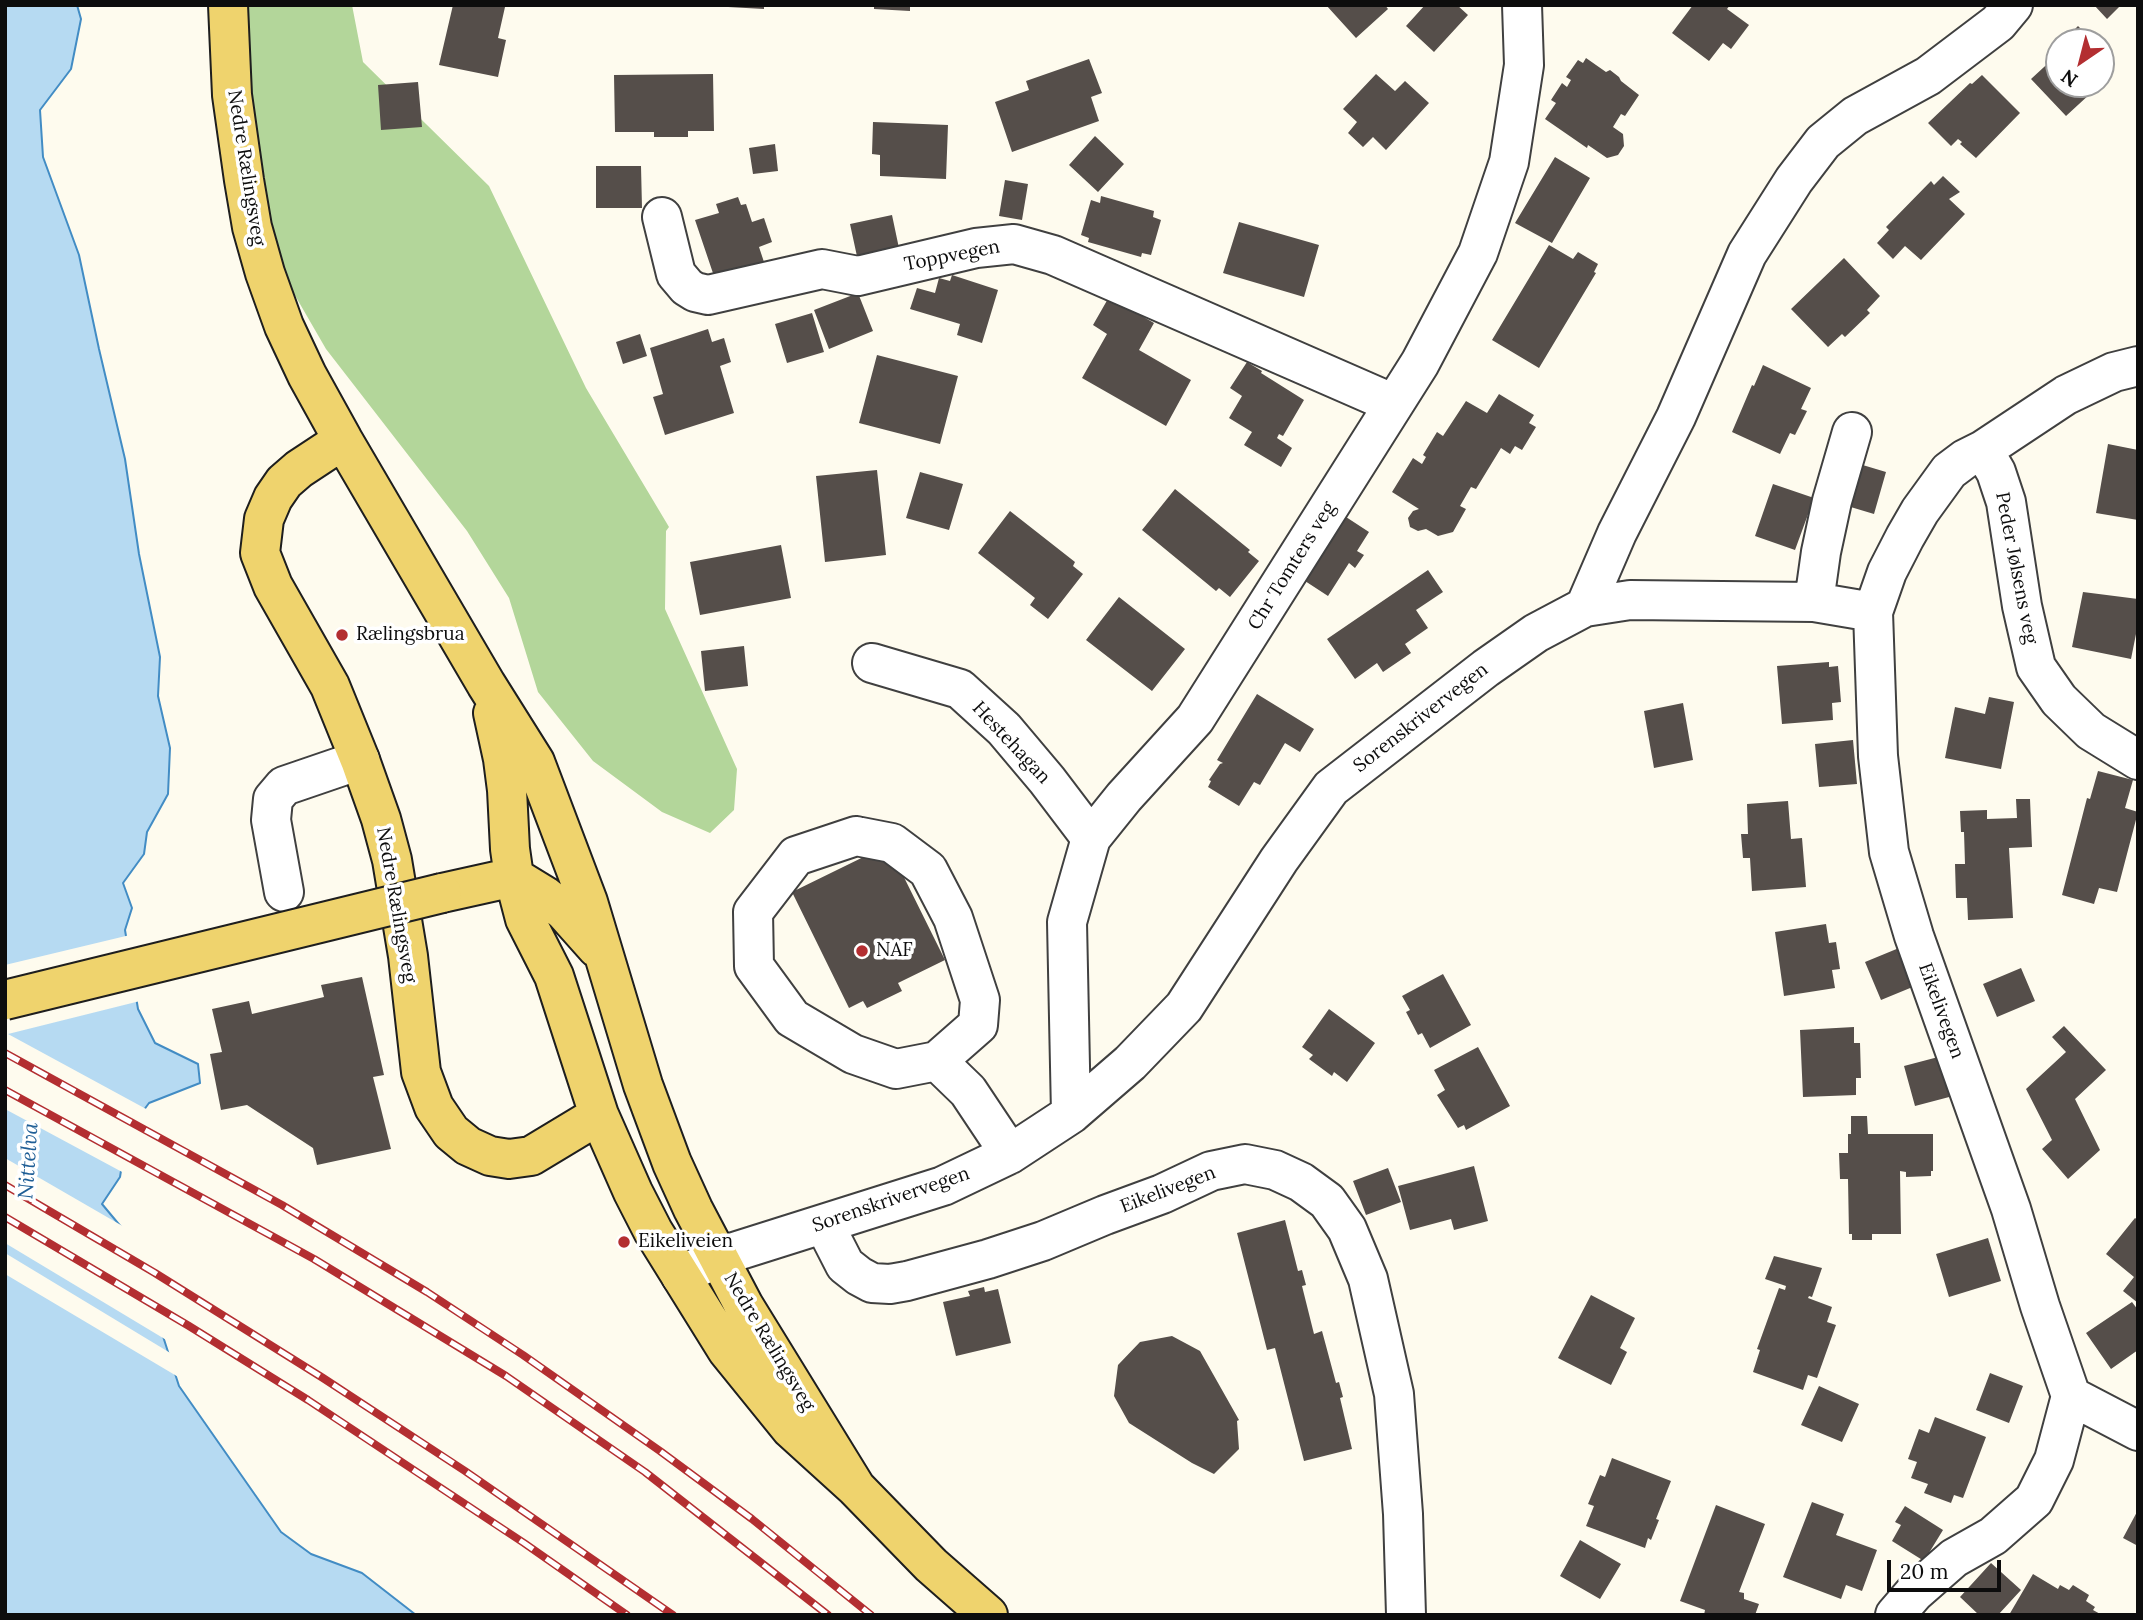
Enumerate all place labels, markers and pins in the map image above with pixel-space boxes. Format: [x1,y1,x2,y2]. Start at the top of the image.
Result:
place label: Rælingsbrua [356,624,464,646]
marker: Rælingsbrua [334,627,350,643]
place label: NAF [876,940,913,962]
marker: NAF [854,943,870,959]
place label: Eikeliveien [638,1231,733,1253]
marker: Eikeliveien [616,1234,632,1250]

